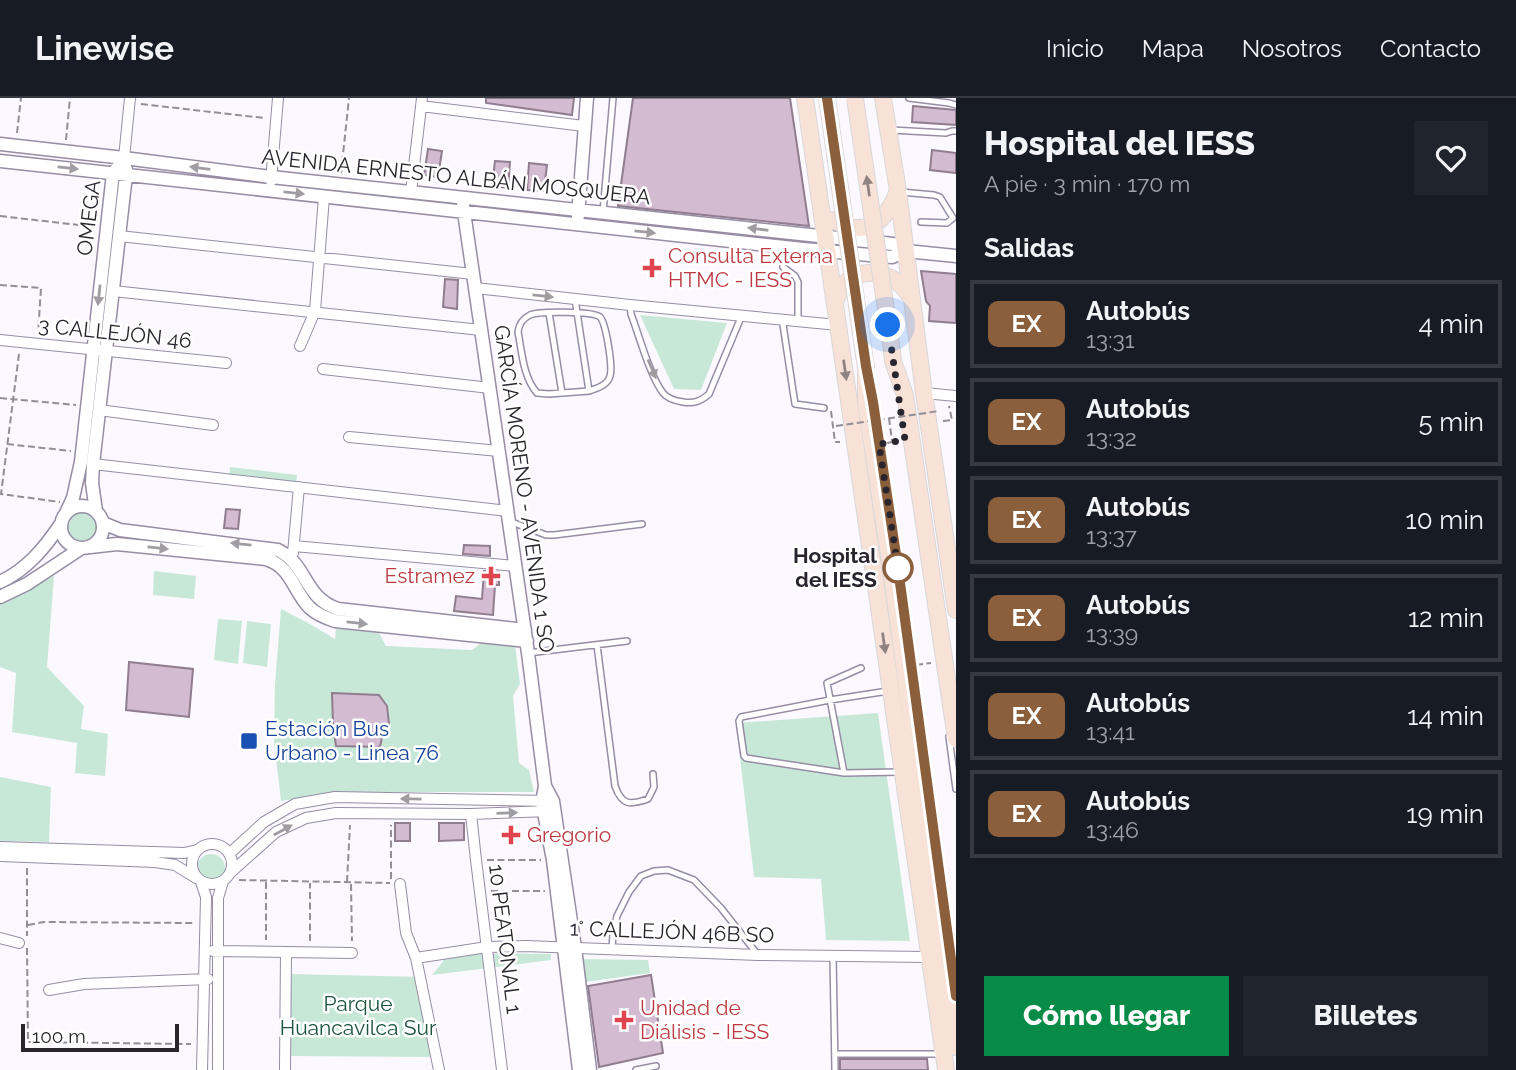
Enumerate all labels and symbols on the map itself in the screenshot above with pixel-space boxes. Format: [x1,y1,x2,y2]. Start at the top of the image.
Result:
street label: AVENIDA ERNESTO ALBÁN MOSQUERA [260,144,652,209]
one-way arrow [189,162,211,173]
one-way arrow [57,163,79,174]
one-way arrow [862,175,873,197]
street label: OMEGA [71,179,106,257]
one-way arrow [283,188,305,199]
one-way arrow [747,224,769,235]
one-way arrow [634,226,656,237]
place label: Consulta Externa HTMC - IESS [668,243,833,292]
marker: Consulta Externa HTMC - IESS [642,258,662,278]
one-way arrow [94,284,105,306]
one-way arrow [532,290,554,301]
your location [870,307,905,342]
street label: 3 CALLEJÓN 46 [37,312,193,353]
street label: GARCÍA MORENO - AVENIDA 1 SO [489,323,560,654]
one-way arrow [646,359,658,379]
one-way arrow [839,359,850,381]
one-way arrow [230,538,252,549]
one-way arrow [147,543,169,554]
place label: Hospital del IESS [793,543,877,592]
marker: Hospital del IESS [883,553,913,583]
place label: Estramez [384,563,475,588]
marker: Estramez [481,566,501,586]
one-way arrow [346,618,368,629]
one-way arrow [878,633,889,655]
place label: Estación Bus Urbano - Linea 76 [265,716,439,765]
marker: Estación Bus Urbano - Linea 76 [239,731,259,751]
one-way arrow [400,793,422,805]
one-way arrow [496,807,518,818]
place label: Gregorio [527,822,611,847]
one-way arrow [273,824,292,836]
marker: Gregorio [501,825,521,845]
street label: 10 PEATONAL 1 [484,863,527,1015]
street label: 1° CALLEJÓN 46B SO [569,915,775,948]
park label: Parque Huancavilca Sur [280,991,437,1040]
place label: Unidad de Diálisis - IESS [640,995,769,1044]
marker: Unidad de Diálisis - IESS [614,1010,634,1030]
scale bar [21,1021,178,1053]

